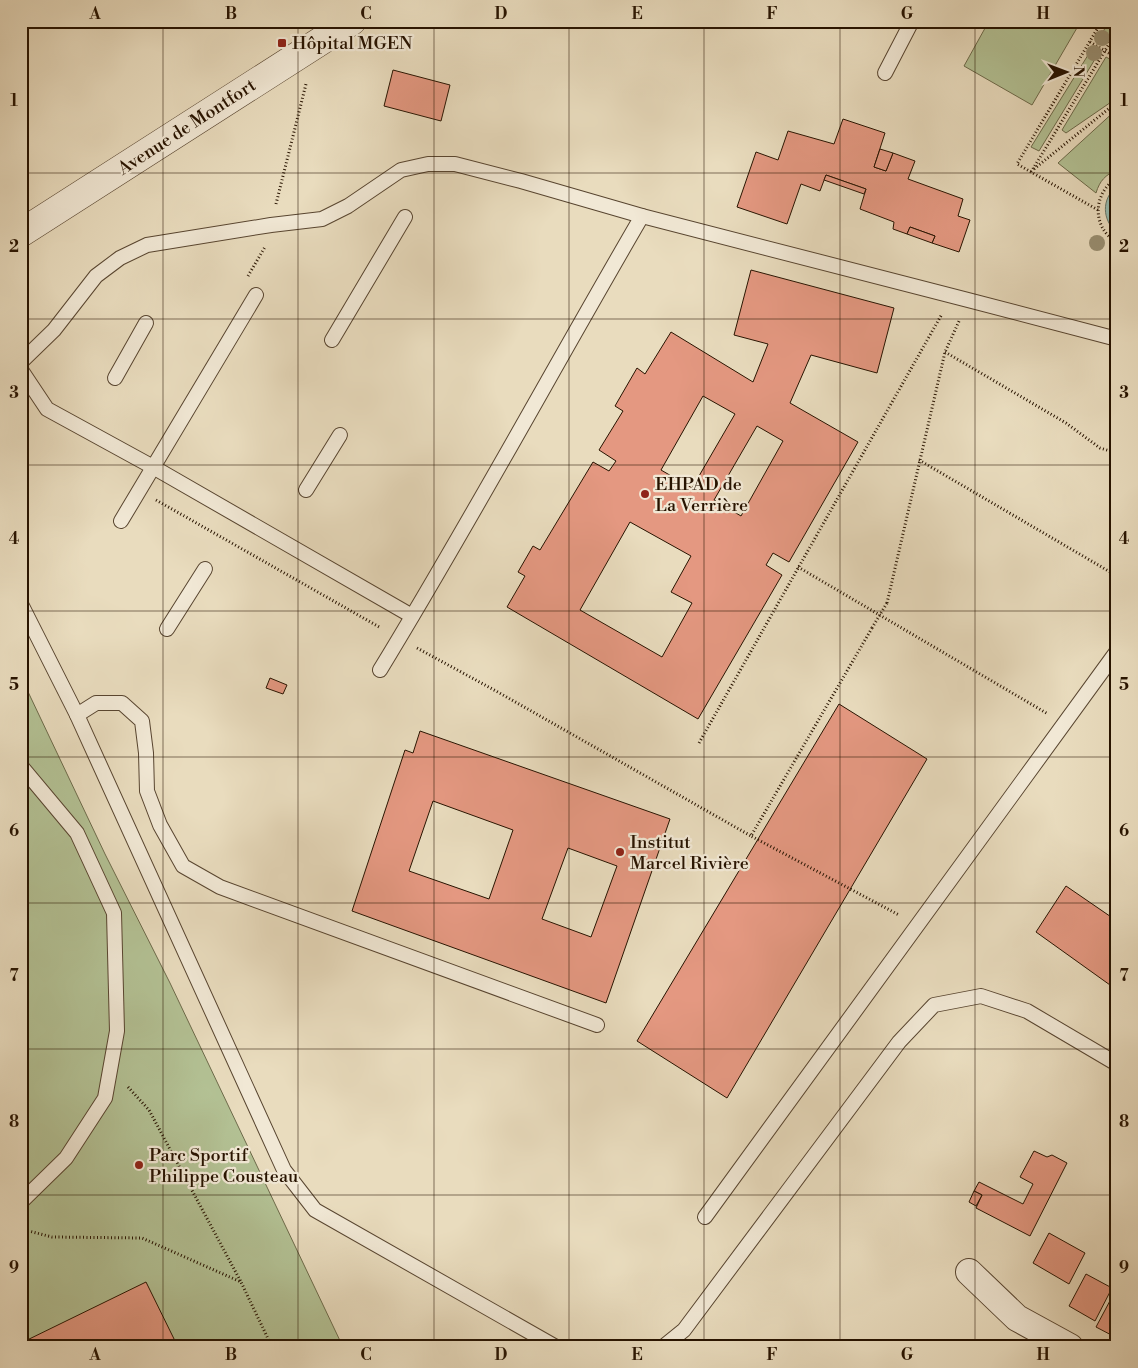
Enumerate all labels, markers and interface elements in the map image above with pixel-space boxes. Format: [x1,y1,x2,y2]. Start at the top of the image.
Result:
text: A [88,4,101,24]
text: B [225,4,237,24]
text: C [360,4,372,24]
text: D [495,4,508,24]
text: E [631,4,643,24]
text: F [766,4,778,24]
text: G [901,4,914,24]
text: H [1036,4,1050,24]
place label: Hôpital MGEN [292,32,413,55]
marker: Hôpital MGEN [276,37,288,49]
north arrow [1040,48,1090,98]
text: N [1069,66,1087,77]
street label: Avenue de Montfort [113,73,261,181]
text: 1 [10,91,18,111]
text: 1 [1120,91,1128,111]
text: 2 [9,237,19,257]
text: 2 [1119,237,1129,257]
text: 3 [9,383,19,403]
text: 3 [1119,383,1129,403]
place label: EHPAD de La Verrière [655,473,748,517]
marker: EHPAD de La Verrière [639,488,651,500]
text: 4 [9,529,20,549]
text: 4 [1119,529,1130,549]
text: 5 [9,675,19,695]
text: 5 [1119,675,1129,695]
text: 6 [9,821,19,841]
text: 6 [1119,821,1129,841]
place label: Institut Marcel Rivière [630,831,749,875]
marker: Institut Marcel Rivière [614,846,626,858]
text: 7 [9,966,19,986]
text: 7 [1119,966,1129,986]
text: 8 [9,1112,19,1132]
text: 8 [1119,1112,1129,1132]
place label: Parc Sportif Philippe Cousteau [149,1144,299,1188]
marker: Parc Sportif Philippe Cousteau [133,1159,145,1171]
text: 9 [9,1258,19,1278]
text: 9 [1119,1258,1129,1278]
text: A [88,1345,101,1365]
text: B [225,1345,237,1365]
text: C [360,1345,372,1365]
text: D [495,1345,508,1365]
text: E [631,1345,643,1365]
text: F [766,1345,778,1365]
text: G [901,1345,914,1365]
text: H [1036,1345,1050,1365]

